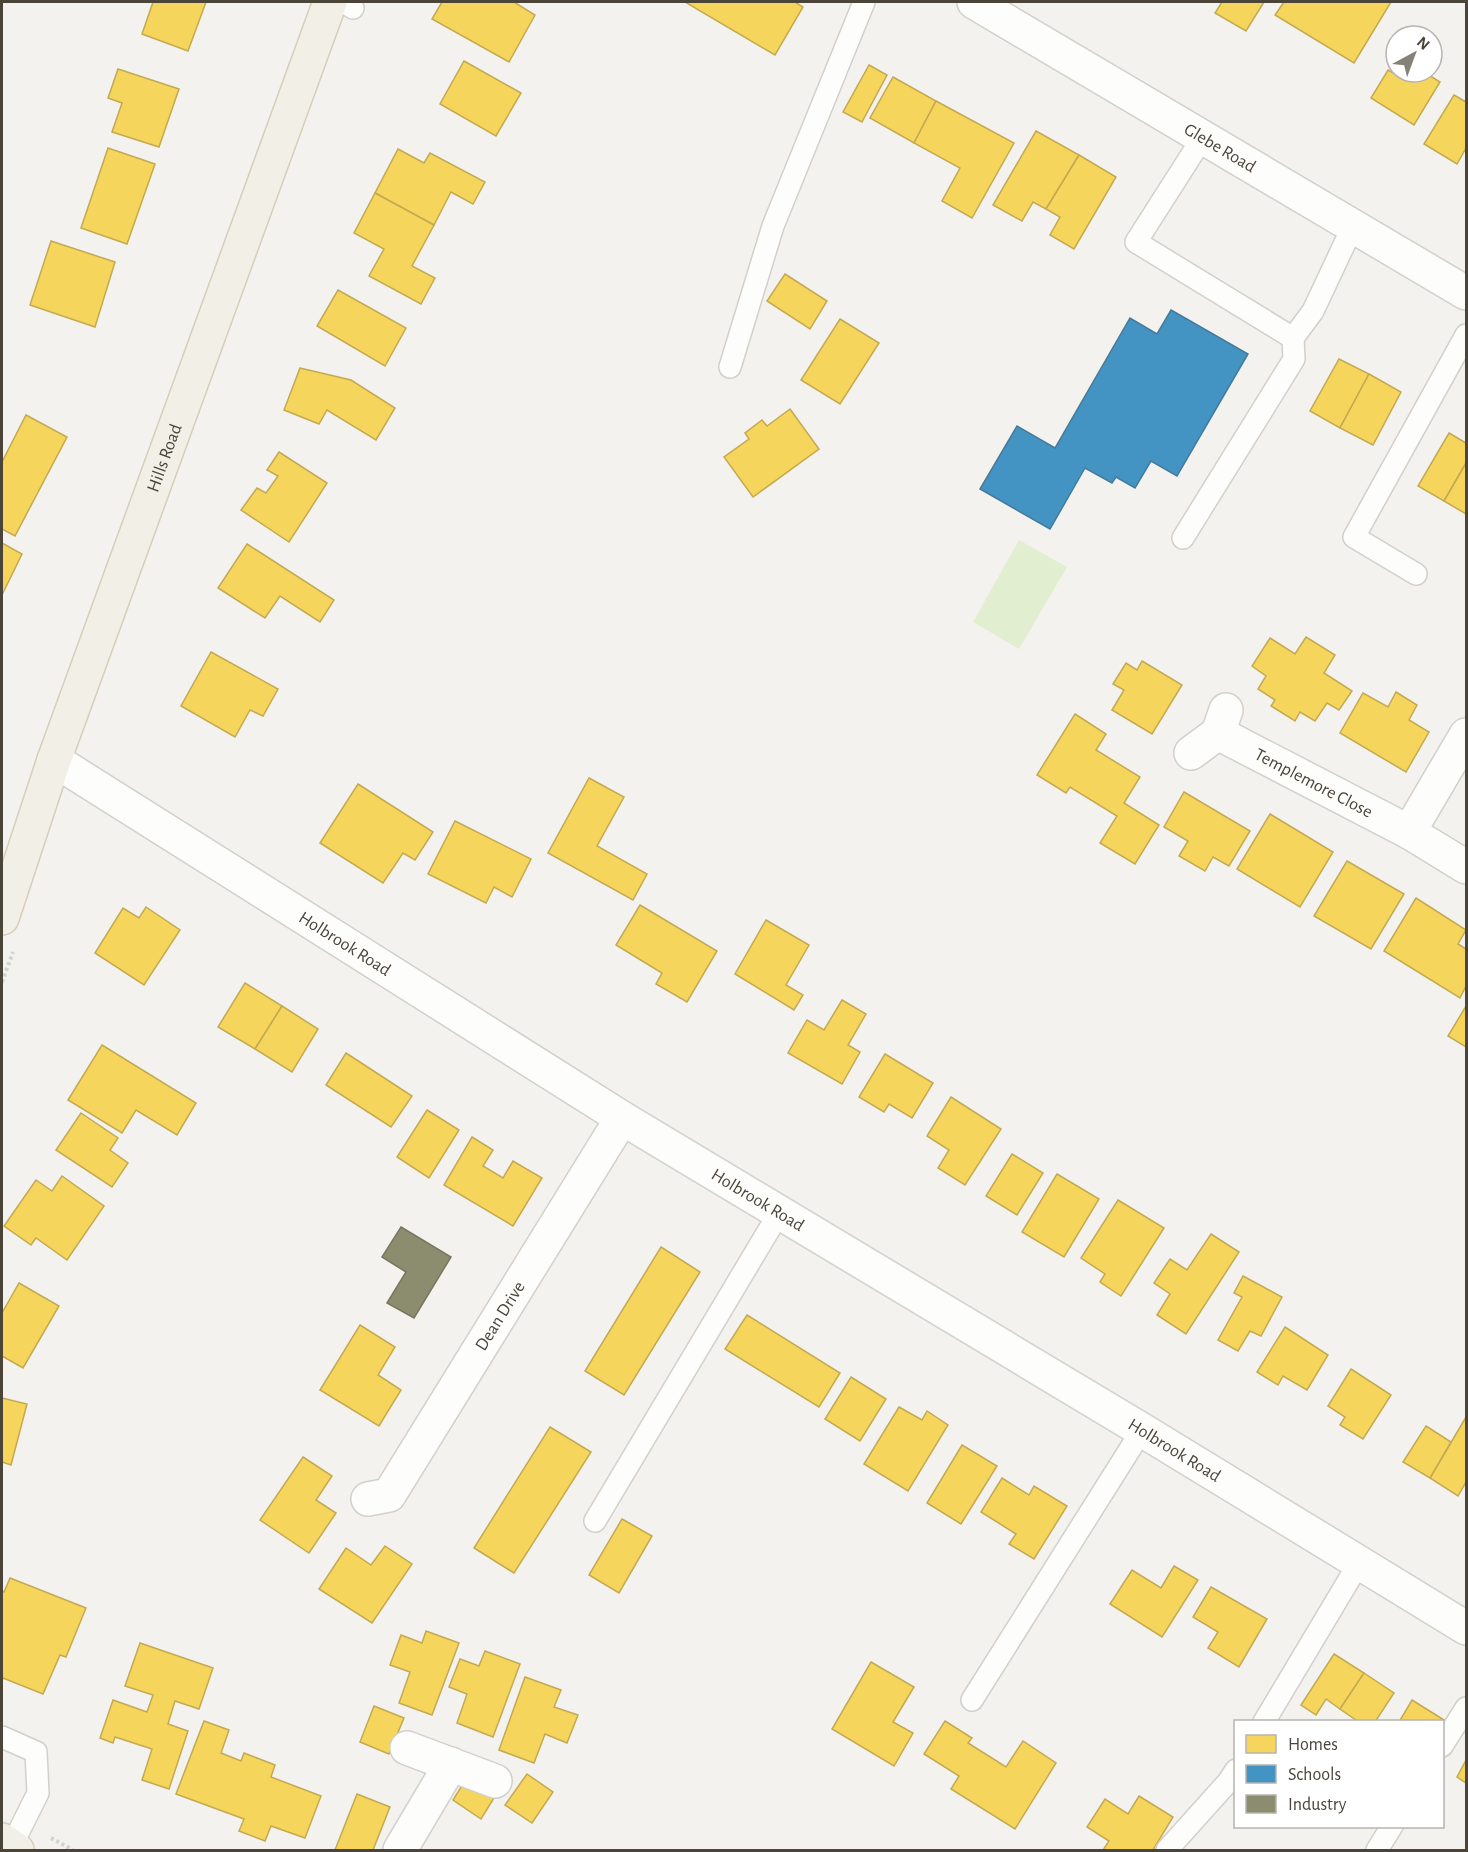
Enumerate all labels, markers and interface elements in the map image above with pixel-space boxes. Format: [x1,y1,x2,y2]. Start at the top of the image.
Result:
north arrow [1384,24,1444,84]
text: N [1414,34,1433,53]
street label: Glebe Road [1181,120,1259,177]
street label: Hills Road [144,422,186,495]
street label: Templemore Close [1252,746,1375,822]
street label: Holbrook Road [295,909,394,980]
street label: Holbrook Road [708,1166,807,1235]
street label: Dean Drive [472,1279,529,1354]
street label: Holbrook Road [1125,1416,1223,1486]
legend [1234,1720,1444,1828]
text: Homes [1288,1736,1338,1754]
text: Schools [1288,1766,1341,1784]
text: Industry [1288,1796,1347,1814]

